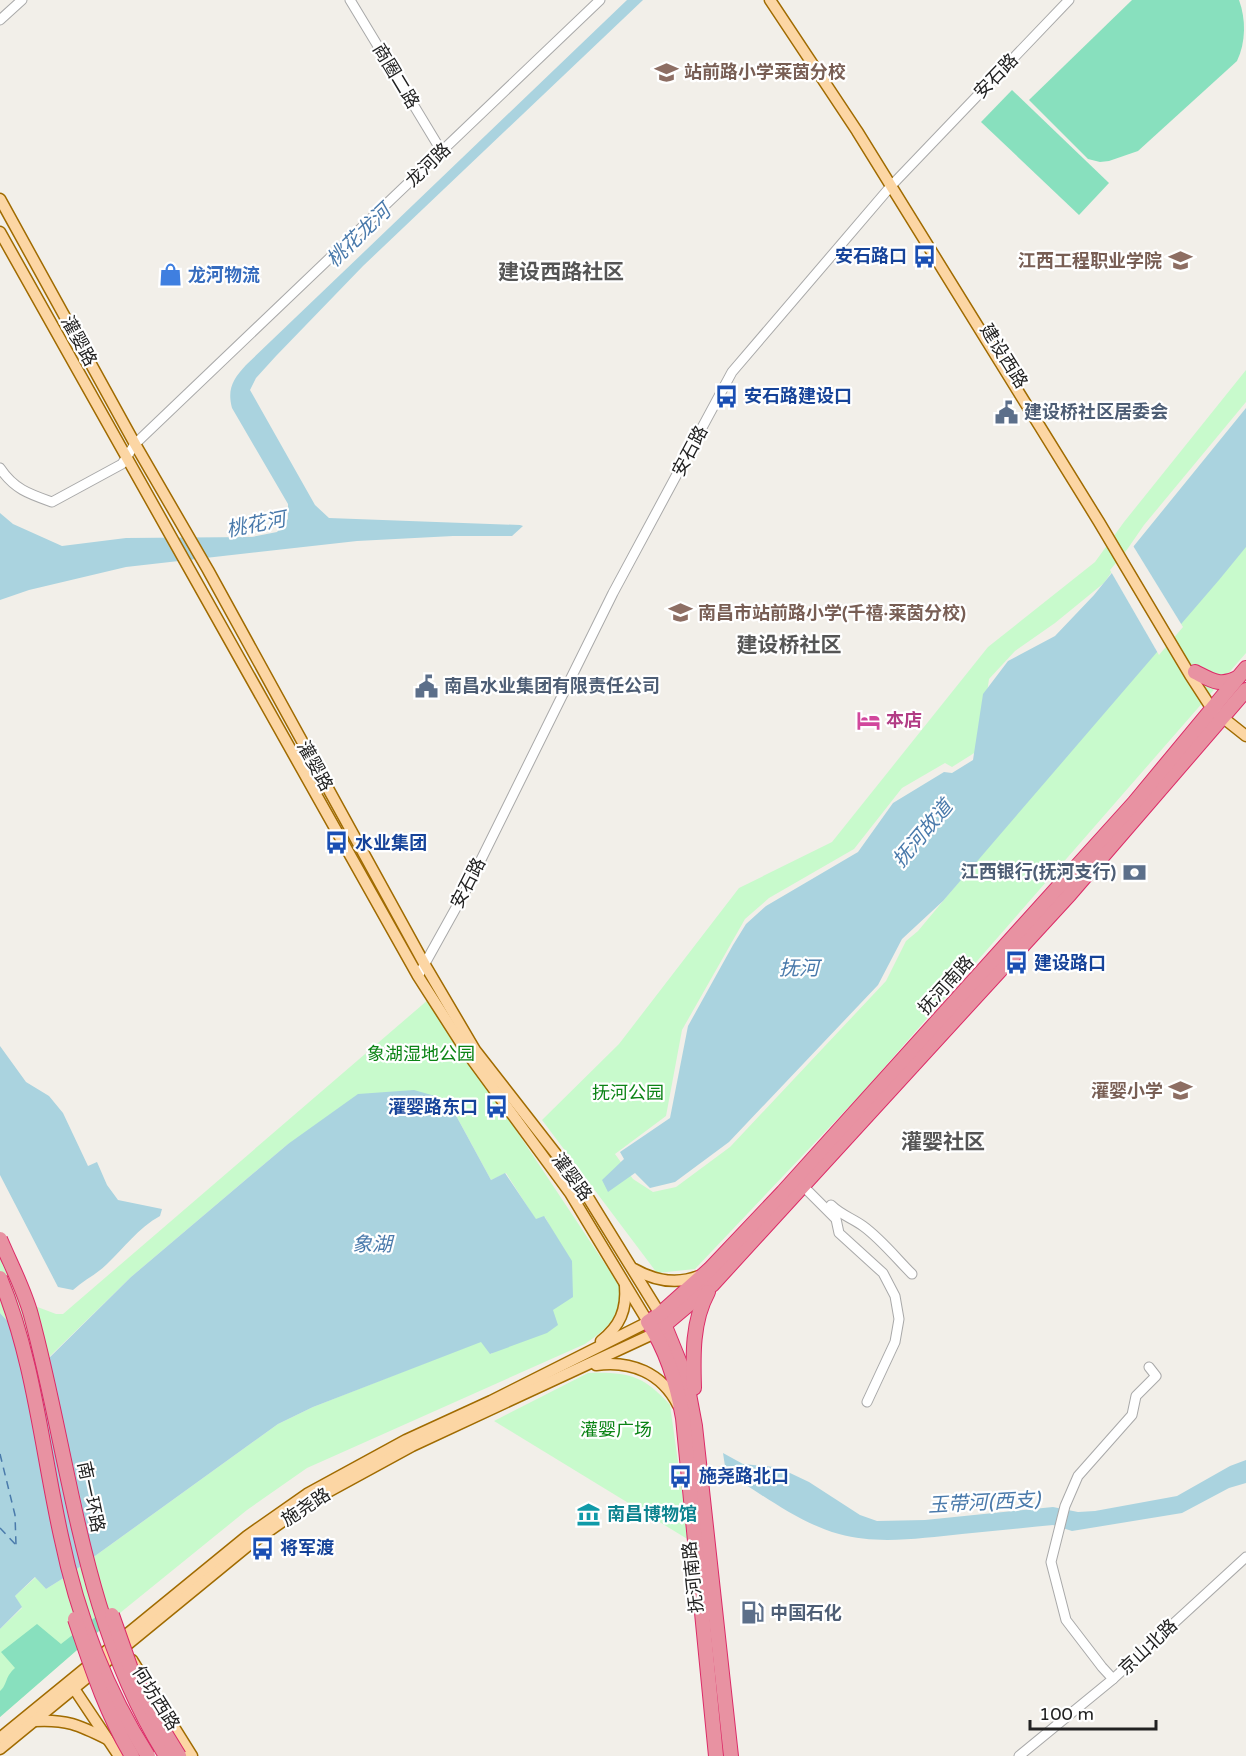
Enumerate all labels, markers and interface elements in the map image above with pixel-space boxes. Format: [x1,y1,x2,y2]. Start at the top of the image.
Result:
street label: 商圈二路 [368,39,424,113]
street label: 安石路 [969,49,1023,103]
school or university icon: 站前路小学莱茵分校 [653,59,679,85]
place label: 站前路小学莱茵分校 [684,61,846,83]
street label: 龙河路 [401,138,455,192]
water label: 桃花龙河 [322,197,399,272]
bus stop icon: 安石路口 [912,243,938,269]
place label: 安石路口 [835,245,907,267]
school or university icon: 江西工程职业学院 [1167,248,1193,274]
place label: 江西工程职业学院 [1018,250,1162,272]
district label: 建设西路社区 [498,260,624,285]
shop icon: 龙河物流 [157,262,183,288]
place label: 龙河物流 [188,264,260,286]
street label: 灌婴路 [56,312,102,370]
street label: 建设西路 [976,320,1032,392]
bus stop icon: 安石路建设口 [713,383,739,409]
place label: 安石路建设口 [744,385,852,407]
public building icon: 建设桥社区居委会 [993,399,1019,425]
place label: 建设桥社区居委会 [1024,401,1168,423]
street label: 安石路 [668,422,712,480]
water label: 桃花河 [224,507,292,543]
school or university icon: 南昌市站前路小学(千禧·莱茵分校) [667,600,693,626]
place label: 南昌市站前路小学(千禧·莱茵分校) [698,602,966,624]
district label: 建设桥社区 [737,633,842,658]
public building icon: 南昌水业集团有限责任公司 [413,673,439,699]
place label: 南昌水业集团有限责任公司 [444,675,660,697]
hotel icon: 本店 [855,707,881,733]
place label: 本店 [886,709,922,731]
street label: 灌婴路 [292,737,338,795]
water label: 抚河故道 [888,793,960,872]
bus stop icon: 水业集团 [324,830,350,856]
place label: 水业集团 [355,832,427,854]
street label: 安石路 [446,854,490,912]
bank icon: 江西银行(抚河支行) [1121,859,1147,885]
place label: 江西银行(抚河支行) [961,861,1116,883]
bus stop icon: 建设路口 [1003,950,1029,976]
street label: 抚河南路 [914,951,978,1019]
place label: 建设路口 [1034,952,1106,974]
water label: 抚河 [779,957,823,981]
park label: 象湖湿地公园 [367,1043,475,1065]
school or university icon: 灌婴小学 [1168,1078,1194,1104]
place label: 灌婴小学 [1091,1080,1163,1102]
park label: 抚河公园 [592,1082,664,1104]
bus stop icon: 灌婴路东口 [483,1094,509,1120]
place label: 灌婴路东口 [388,1096,478,1118]
district label: 灌婴社区 [901,1130,985,1155]
street label: 灌婴路 [547,1149,597,1205]
water label: 象湖 [352,1233,395,1257]
park label: 灌婴广场 [580,1419,652,1441]
street label: 南一环路 [73,1459,109,1535]
bus stop icon: 施尧路北口 [668,1463,694,1489]
place label: 施尧路北口 [699,1465,789,1487]
street label: 施尧路 [277,1483,335,1531]
water label: 玉带河(西支) [927,1488,1043,1518]
museum icon: 南昌博物馆 [576,1501,602,1527]
place label: 南昌博物馆 [607,1503,697,1525]
bus stop icon: 将军渡 [249,1535,275,1561]
place label: 将军渡 [280,1537,334,1559]
street label: 抚河南路 [678,1540,708,1614]
fuel station icon: 中国石化 [739,1600,765,1626]
place label: 中国石化 [770,1602,842,1624]
street label: 京山北路 [1114,1614,1182,1680]
street label: 何坊西路 [128,1662,184,1734]
scale bar [1030,1693,1156,1731]
text: 100 m [1039,1703,1094,1725]

